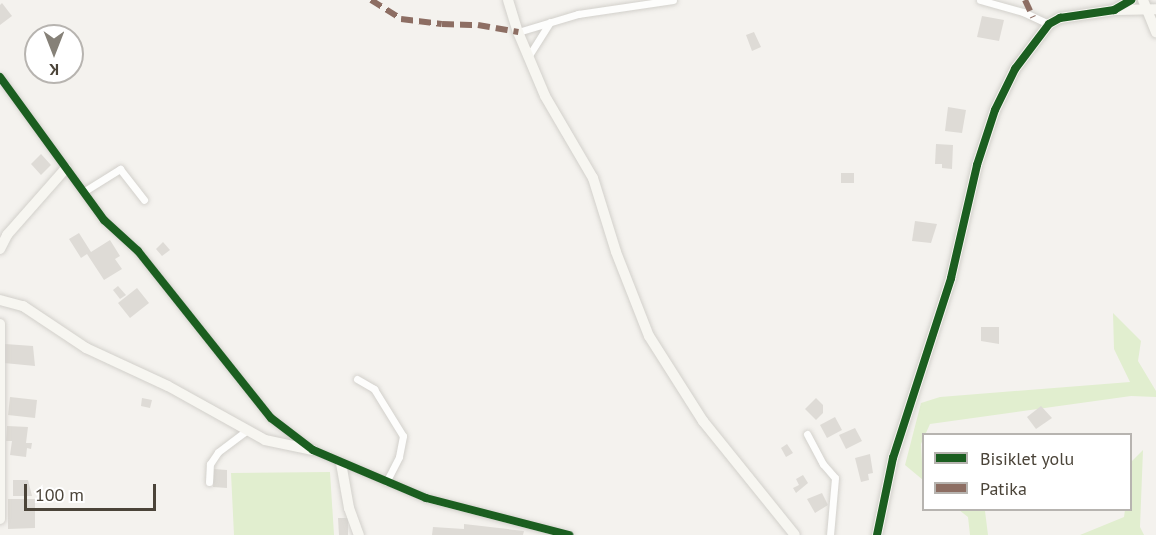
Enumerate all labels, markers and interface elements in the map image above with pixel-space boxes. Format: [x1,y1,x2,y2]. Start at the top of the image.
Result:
north arrow [24,24,84,84]
text: K [49,60,59,80]
legend [922,433,1132,511]
text: Bisiklet yolu [980,447,1074,470]
scale bar [27,472,159,510]
text: Patika [980,477,1027,500]
text: 100 m [35,483,84,506]

